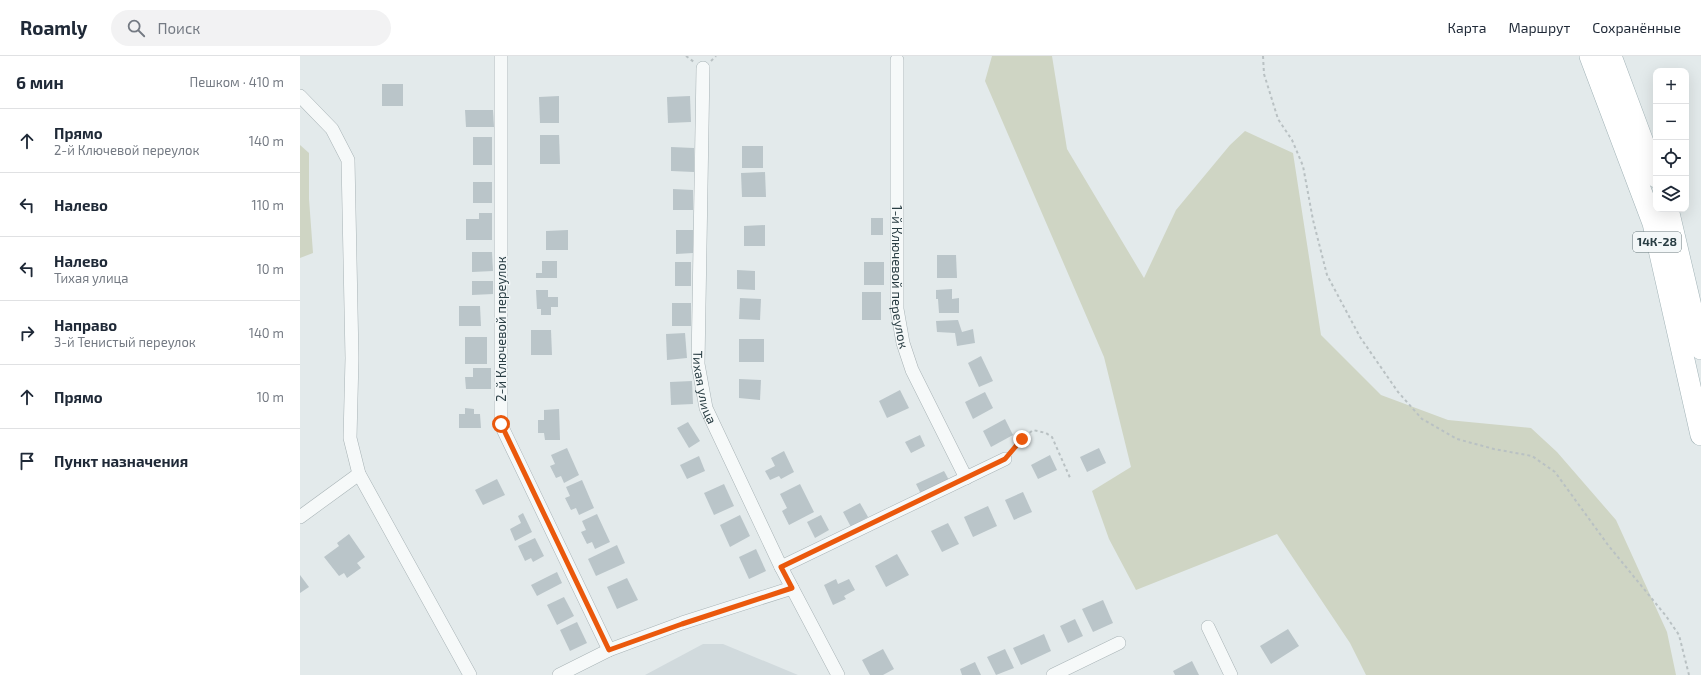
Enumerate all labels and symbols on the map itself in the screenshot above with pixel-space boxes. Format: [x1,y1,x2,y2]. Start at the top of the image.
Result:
street label: 1-й Ключевой переулок [889,205,912,351]
road number: 14К-28 [1633,232,1681,252]
street label: 2-й Ключевой переулок [493,256,509,402]
street label: Тихая улица [690,351,720,426]
route start [492,415,510,433]
route end [1013,430,1031,448]

